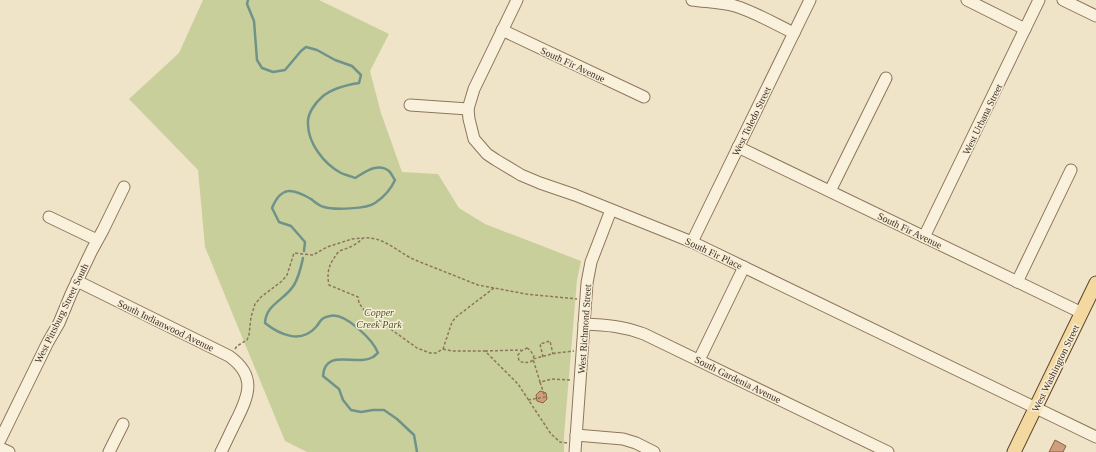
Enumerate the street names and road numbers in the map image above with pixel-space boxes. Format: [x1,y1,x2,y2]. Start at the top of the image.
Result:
street label: South Fir Avenue [539,45,607,84]
street label: West Urbana Street [961,82,1004,156]
street label: West Toledo Street [730,85,773,158]
street label: South Fir Avenue [876,210,944,251]
street label: South Fir Place [684,235,745,272]
street label: West Pittsburg Street South [32,261,90,365]
street label: West Richmond Street [576,284,593,374]
street label: South Indianwood Avenue [116,297,216,354]
street label: West Washington Street [1030,323,1081,414]
street label: South Gardenia Avenue [693,354,783,405]

